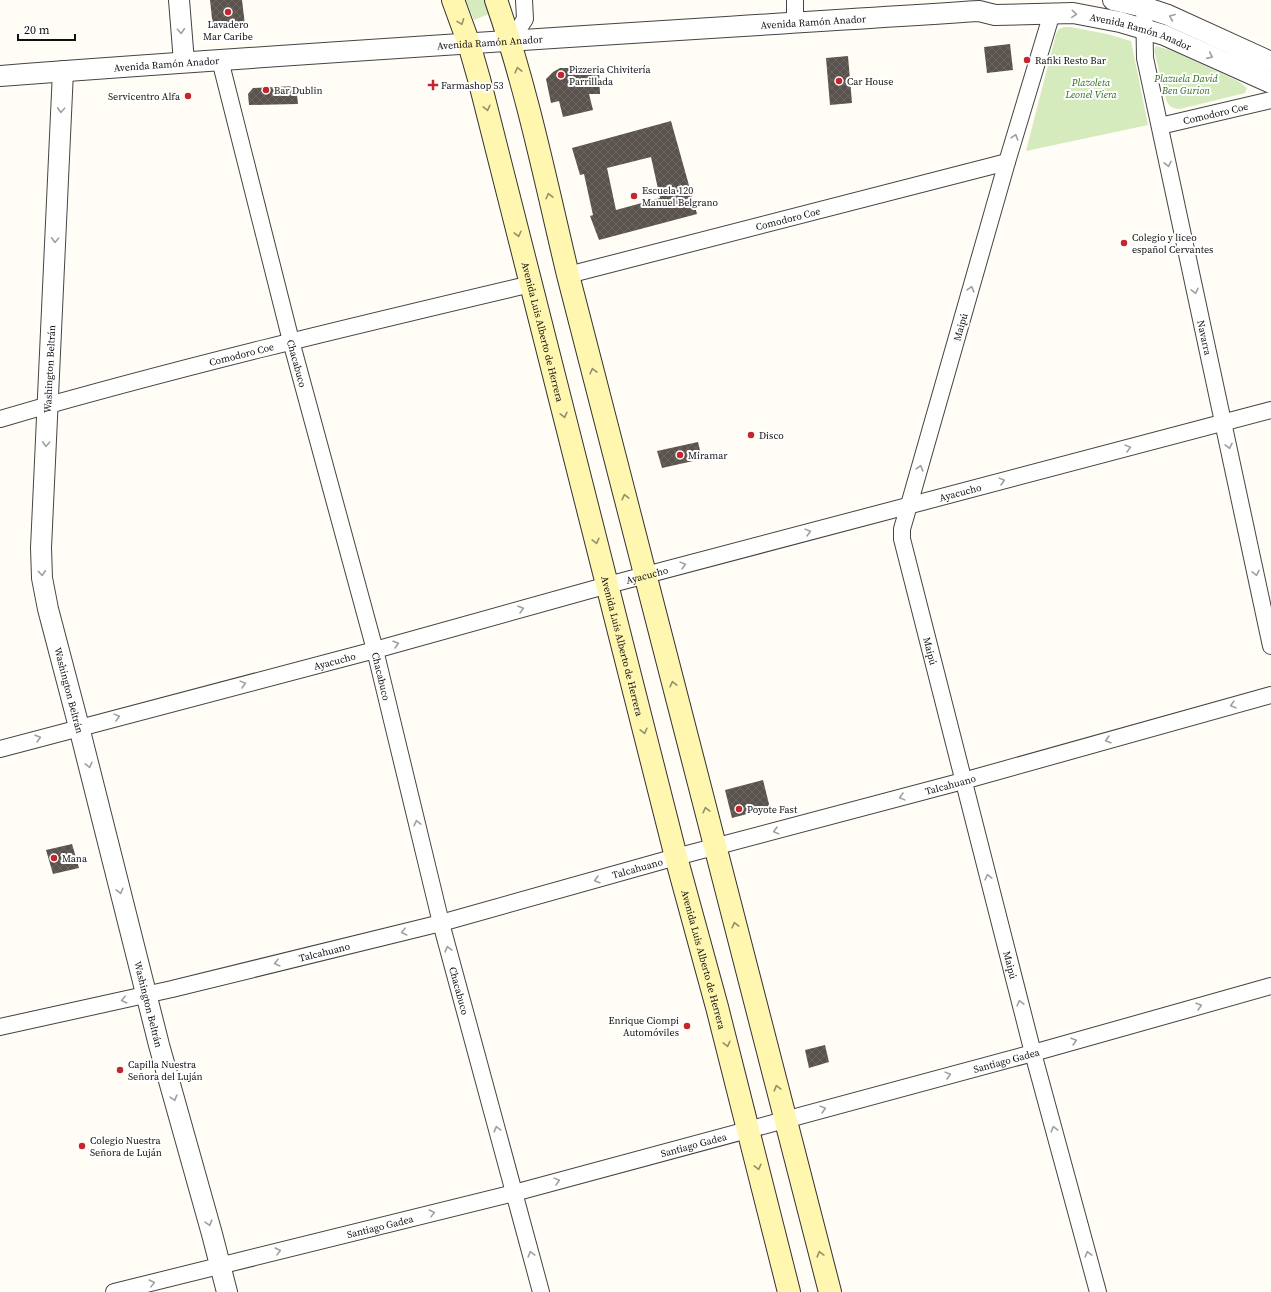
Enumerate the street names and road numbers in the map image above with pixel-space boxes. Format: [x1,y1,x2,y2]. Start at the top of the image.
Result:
street label: Avenida Ramón Anador [1089,10,1194,54]
street label: Avenida Ramón Anador [760,12,867,32]
street label: Avenida Ramón Anador [437,33,544,52]
street label: Avenida Ramón Anador [113,54,221,74]
street label: Comodoro Coe [1182,100,1249,127]
street label: Comodoro Coe [754,204,822,233]
street label: Avenida Luis Alberto de Herrera [519,261,567,404]
street label: Maipú [950,312,971,343]
street label: Navarra [1194,319,1215,357]
street label: Washington Beltrán [41,325,58,413]
street label: Chacabuco [284,338,309,389]
street label: Comodoro Coe [208,340,275,369]
street label: Ayacucho [938,481,983,504]
street label: Ayacucho [625,563,670,587]
street label: Avenida Luis Alberto de Herrera [598,575,646,718]
street label: Maipú [920,636,940,667]
street label: Washington Beltrán [51,646,86,735]
street label: Ayacucho [312,649,358,673]
street label: Chacabuco [369,651,393,702]
street label: Talcahuano [924,772,978,798]
street label: Talcahuano [611,855,665,882]
street label: Avenida Luis Alberto de Herrera [678,888,729,1032]
street label: Talcahuano [298,939,352,965]
street label: Maipú [1000,950,1020,981]
street label: Washington Beltrán [131,960,165,1049]
street label: Chacabuco [446,965,472,1017]
street label: Santiago Gadea [972,1045,1042,1076]
street label: Santiago Gadea [659,1130,729,1160]
street label: Santiago Gadea [346,1212,416,1241]

